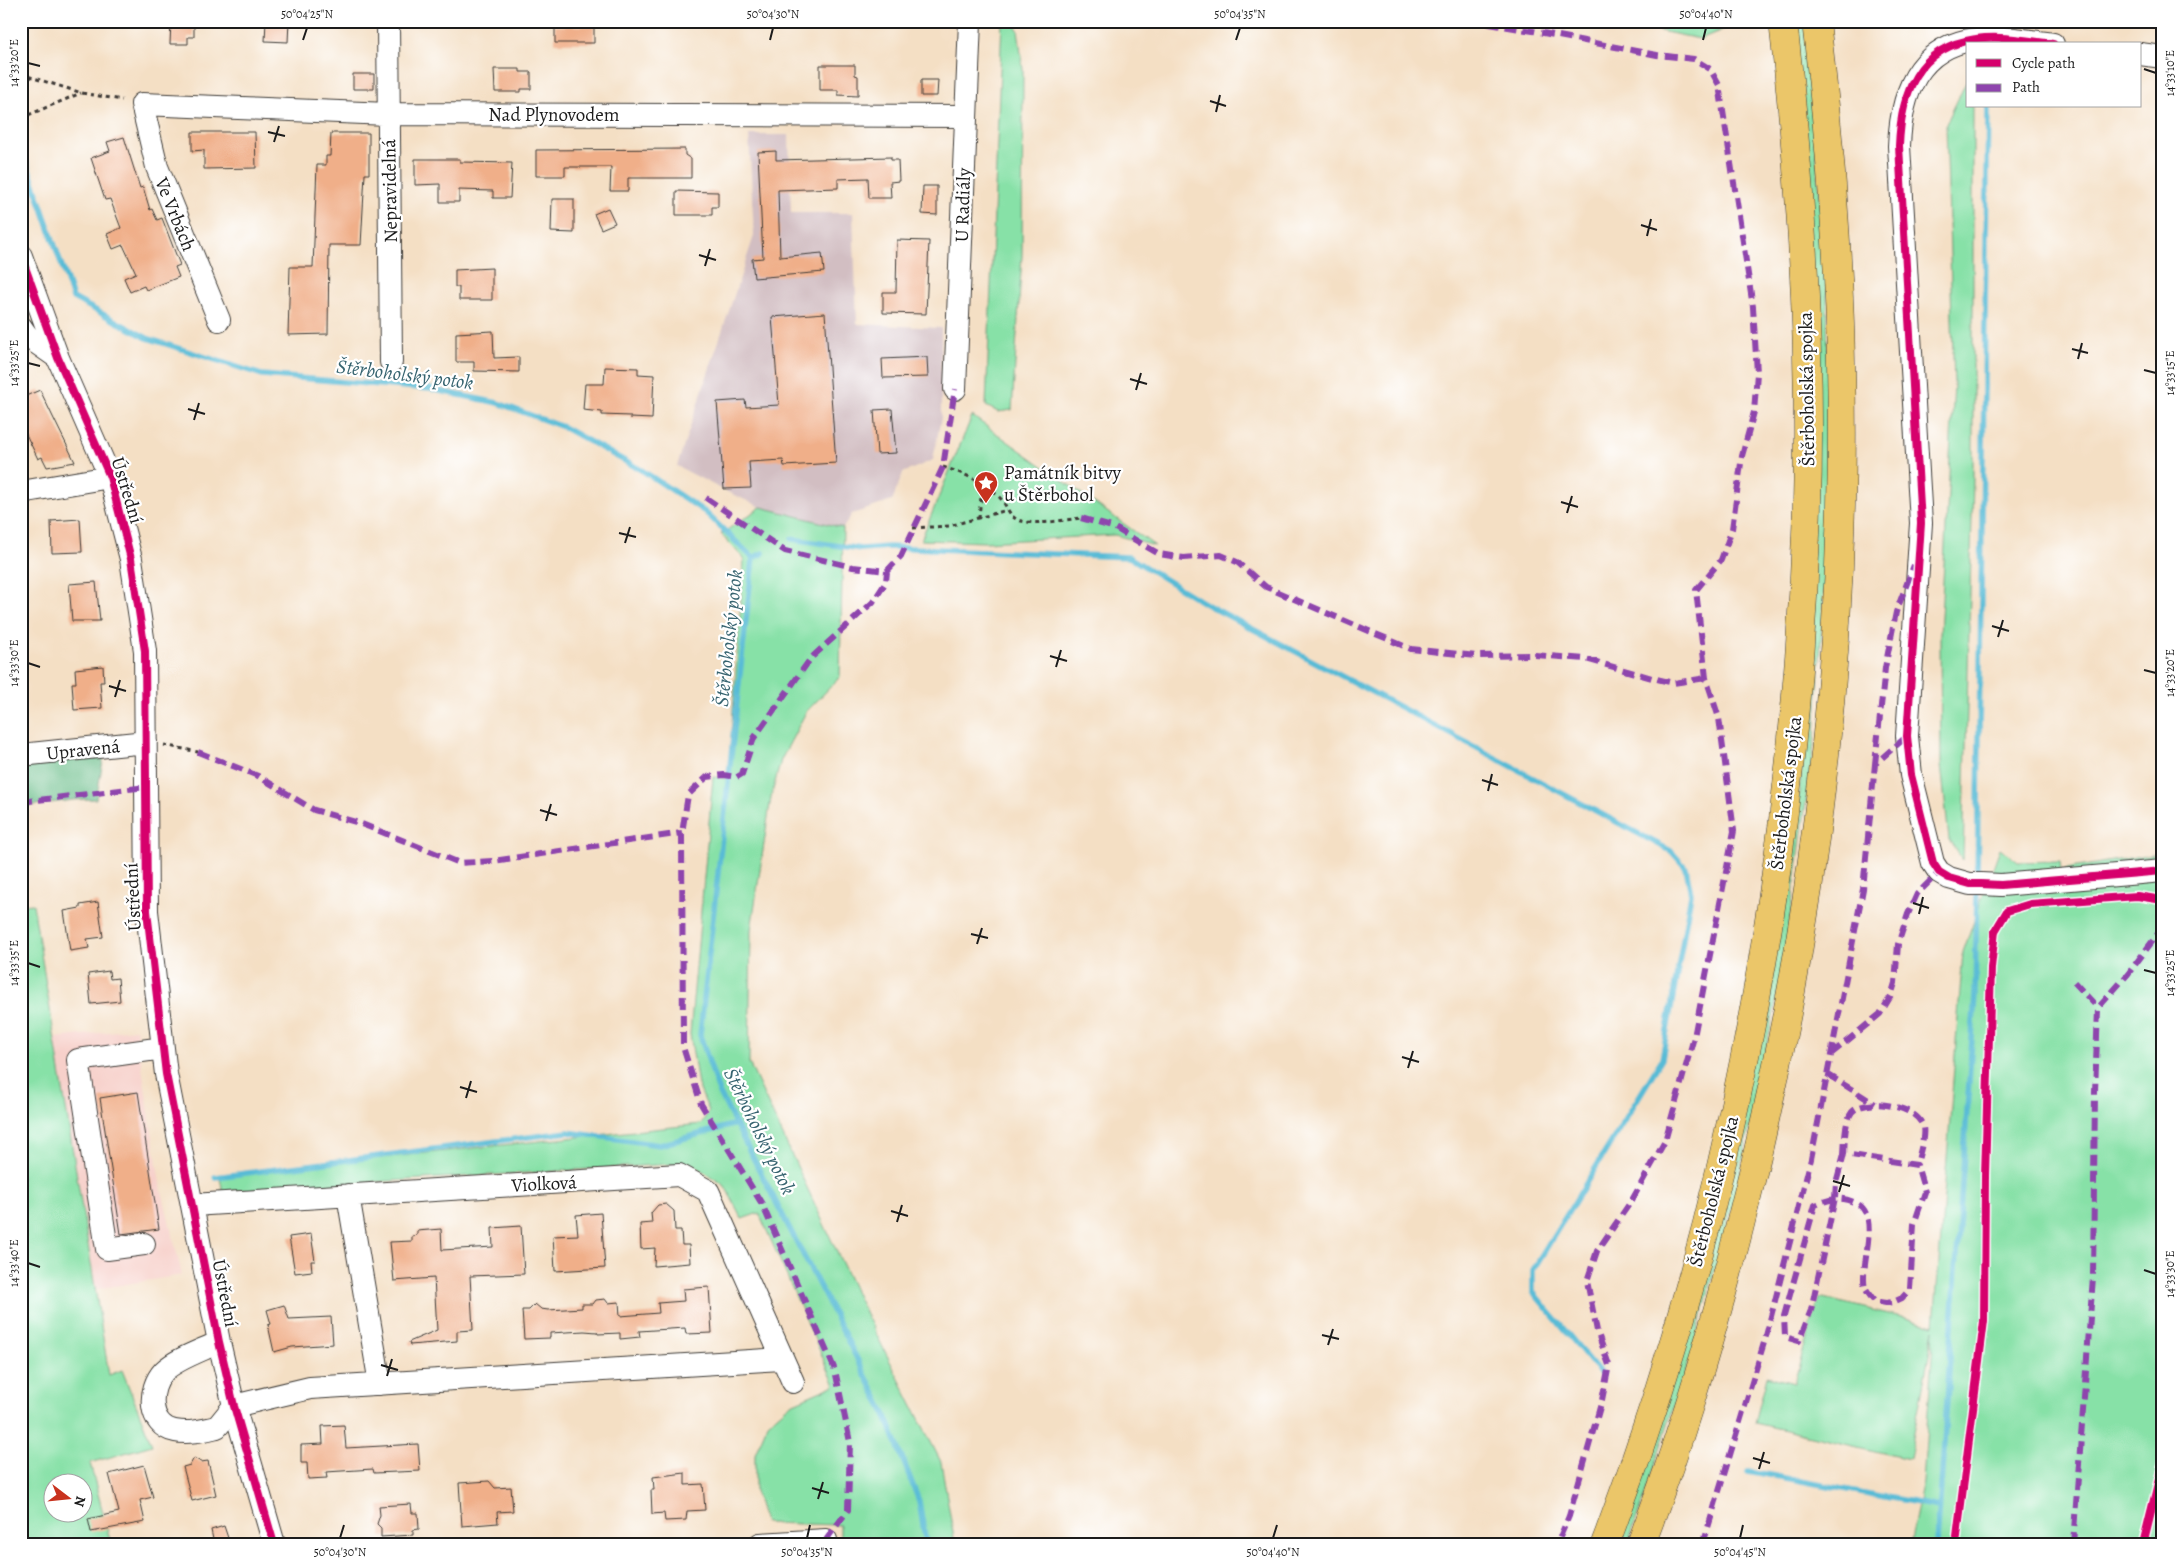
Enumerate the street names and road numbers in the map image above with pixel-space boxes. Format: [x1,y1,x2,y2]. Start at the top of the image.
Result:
street label: Nad Plynovodem [488,102,620,128]
street label: Nepravidelná [376,139,404,243]
street label: U Radiály [949,167,977,243]
street label: Ve Vrbách [148,173,202,255]
street label: Štěrboholská spojka [1793,311,1821,467]
street label: Ústřední [105,454,149,527]
street label: Štěrboholská spojka [1764,715,1808,871]
street label: Upravená [45,733,121,767]
street label: Ústřední [118,862,148,932]
street label: Štěrboholská spojka [1683,1113,1745,1269]
street label: Violková [510,1169,578,1199]
street label: Ústřední [206,1257,244,1329]

